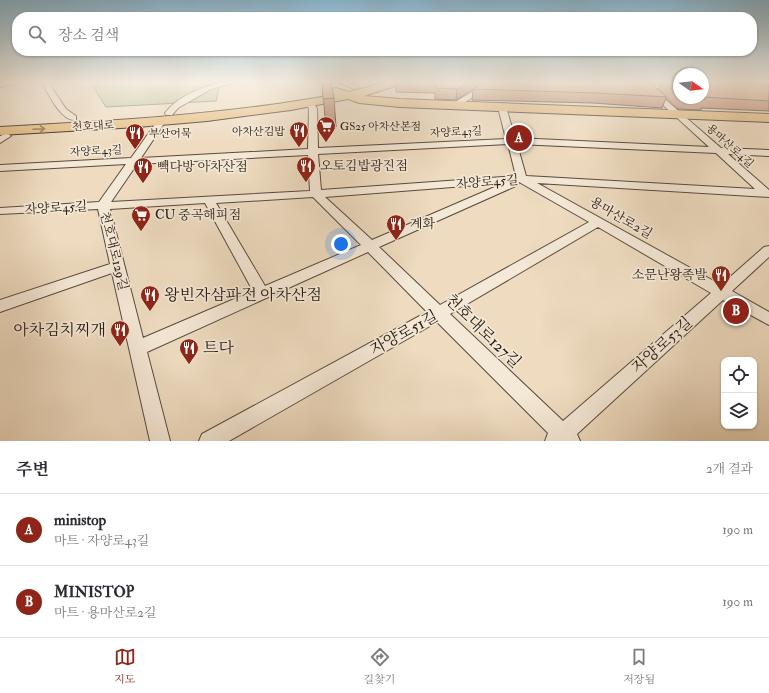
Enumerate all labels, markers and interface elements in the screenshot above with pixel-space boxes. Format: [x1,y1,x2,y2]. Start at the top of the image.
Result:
search box [12,12,757,56]
icon: search [26,23,48,45]
text: 장소 검색 [58,26,119,45]
north arrow [673,68,709,104]
supermarket icon: GS25 아차산본점 [315,115,337,143]
street label: 천호대로 [71,118,115,134]
restaurant icon: 아차산김밥 [288,120,310,148]
place label: GS25 아차산본점 [340,120,421,133]
street label: 용마산로4길 [704,121,756,171]
restaurant icon: 부산어묵 [124,122,146,150]
pin: A [506,123,532,153]
street label: 자양로43길 [429,124,483,140]
one-way arrow [32,125,45,133]
place label: 아차산김밥 [232,125,285,138]
place label: 부산어묵 [149,127,192,140]
street label: 자양로43길 [69,143,123,159]
restaurant icon: 오토김밥광진점 [295,155,317,183]
restaurant icon: 빽다방 아차산점 [132,156,154,184]
place label: 오토김밥광진점 [320,158,408,174]
place label: 빽다방 아차산점 [157,159,248,175]
street label: 자양로45길 [455,172,519,192]
street label: 용마산로2길 [587,194,655,242]
street label: 자양로45길 [24,198,88,218]
supermarket icon: CU 중곡해피점 [130,204,152,232]
place label: CU 중곡해피점 [155,207,241,223]
street label: 천호대로129길 [96,210,132,292]
restaurant icon: 계화 [385,213,407,241]
place label: 계화 [410,216,436,232]
your location [331,234,351,254]
restaurant icon: 소문난왕족발 [710,264,732,292]
place label: 소문난왕족발 [632,267,707,283]
restaurant icon: 왕빈자삼파전 아차산점 [139,284,161,312]
place label: 왕빈자삼파전 아차산점 [164,285,322,305]
street label: 천호대로127길 [441,290,525,372]
pin: B [723,296,749,326]
street label: 자양로51길 [367,306,441,360]
street label: 자양로53길 [627,312,697,378]
restaurant icon: 아차김치찌개 [109,319,131,347]
place label: 아차김치찌개 [13,320,106,340]
restaurant icon: 트다 [178,337,200,365]
place label: 트다 [203,338,234,358]
map controls [721,357,757,429]
button: locate [721,357,757,393]
button: layers [721,393,757,429]
text: 주변 [16,459,49,480]
text: 2개 결과 [706,461,753,477]
text: ministop [54,511,106,530]
text: A [25,522,33,538]
text: 190 m [722,522,753,538]
text: 마트 · 자양로43길 [54,533,149,549]
text: MINISTOP [54,583,134,602]
text: B [25,594,33,610]
text: 190 m [722,594,753,610]
text: 마트 · 용마산로2길 [54,605,157,621]
tab: 지도 [114,646,136,686]
tab: 길찾기 [364,646,395,686]
tab: 저장됨 [623,646,655,686]

